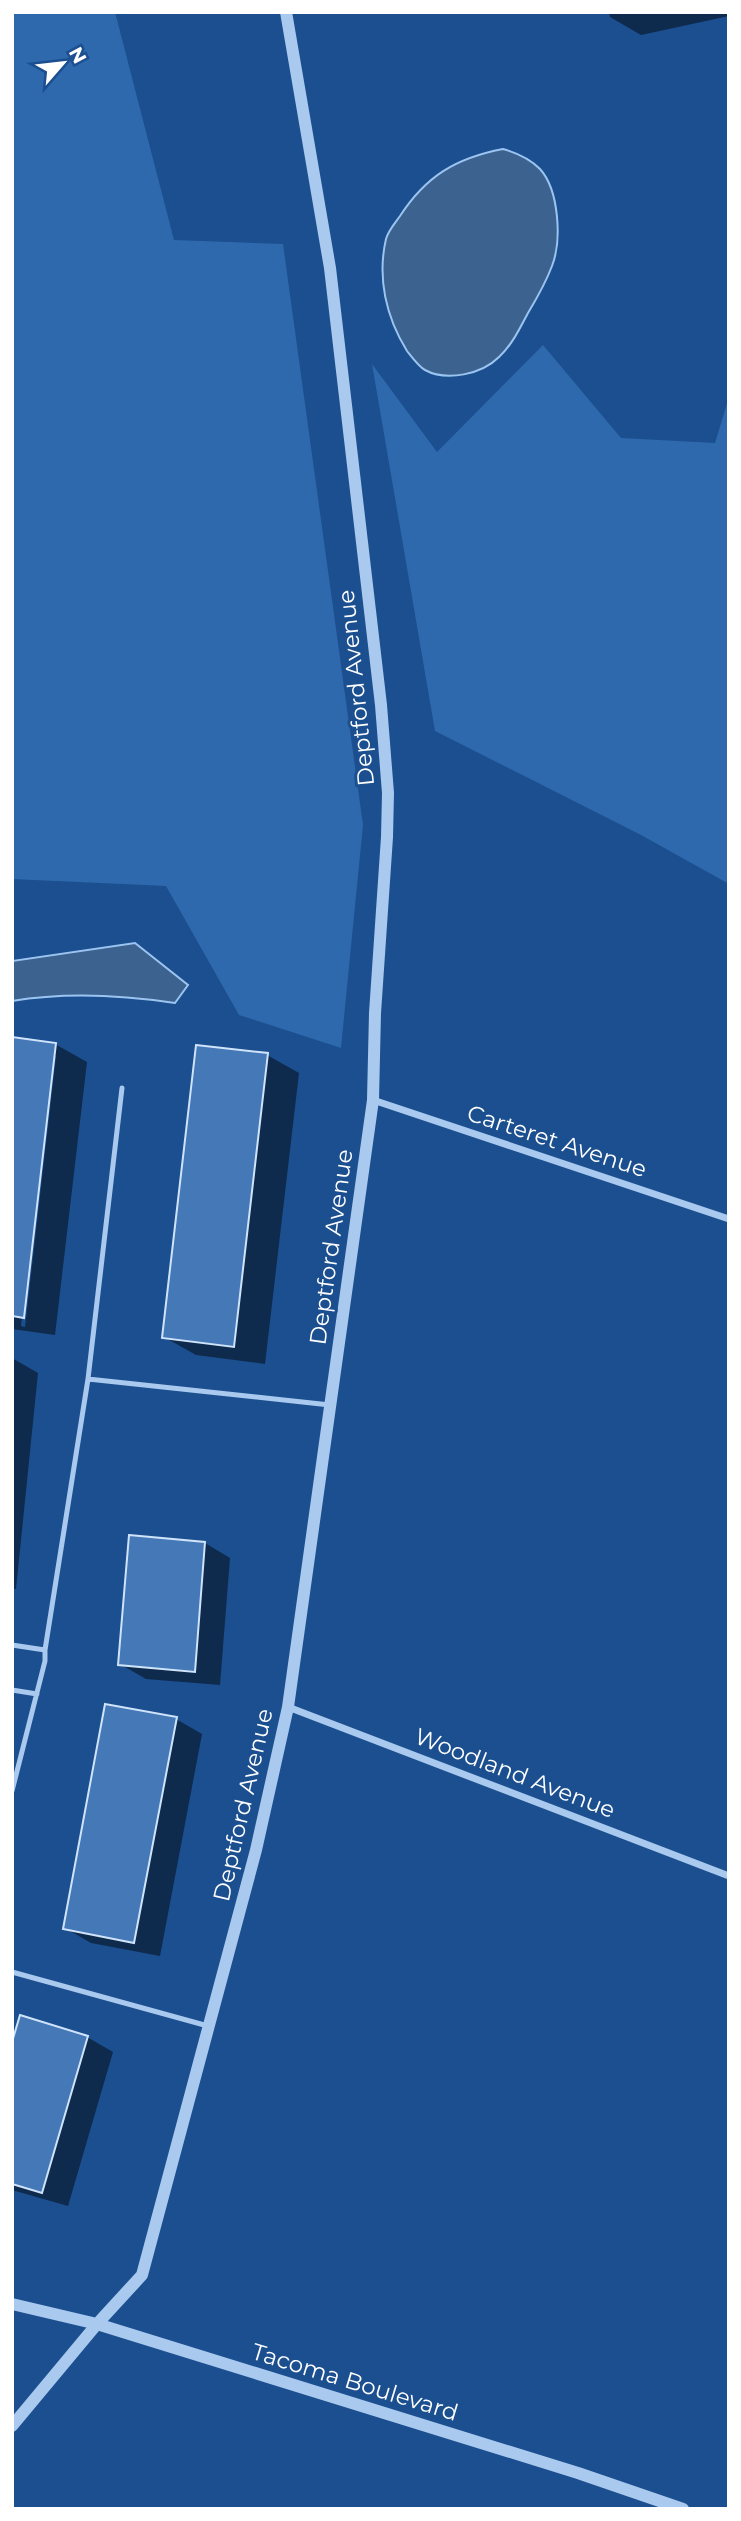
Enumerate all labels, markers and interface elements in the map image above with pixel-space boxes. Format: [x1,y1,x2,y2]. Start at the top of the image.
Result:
north arrow [28,28,98,98]
text: N [64,43,91,67]
street label: Deptford Avenue [332,588,380,788]
street label: Carteret Avenue [464,1099,650,1183]
street label: Deptford Avenue [303,1147,359,1347]
street label: Deptford Avenue [207,1706,279,1904]
street label: Woodland Avenue [411,1722,619,1824]
street label: Tacoma Boulevard [248,2337,462,2427]

